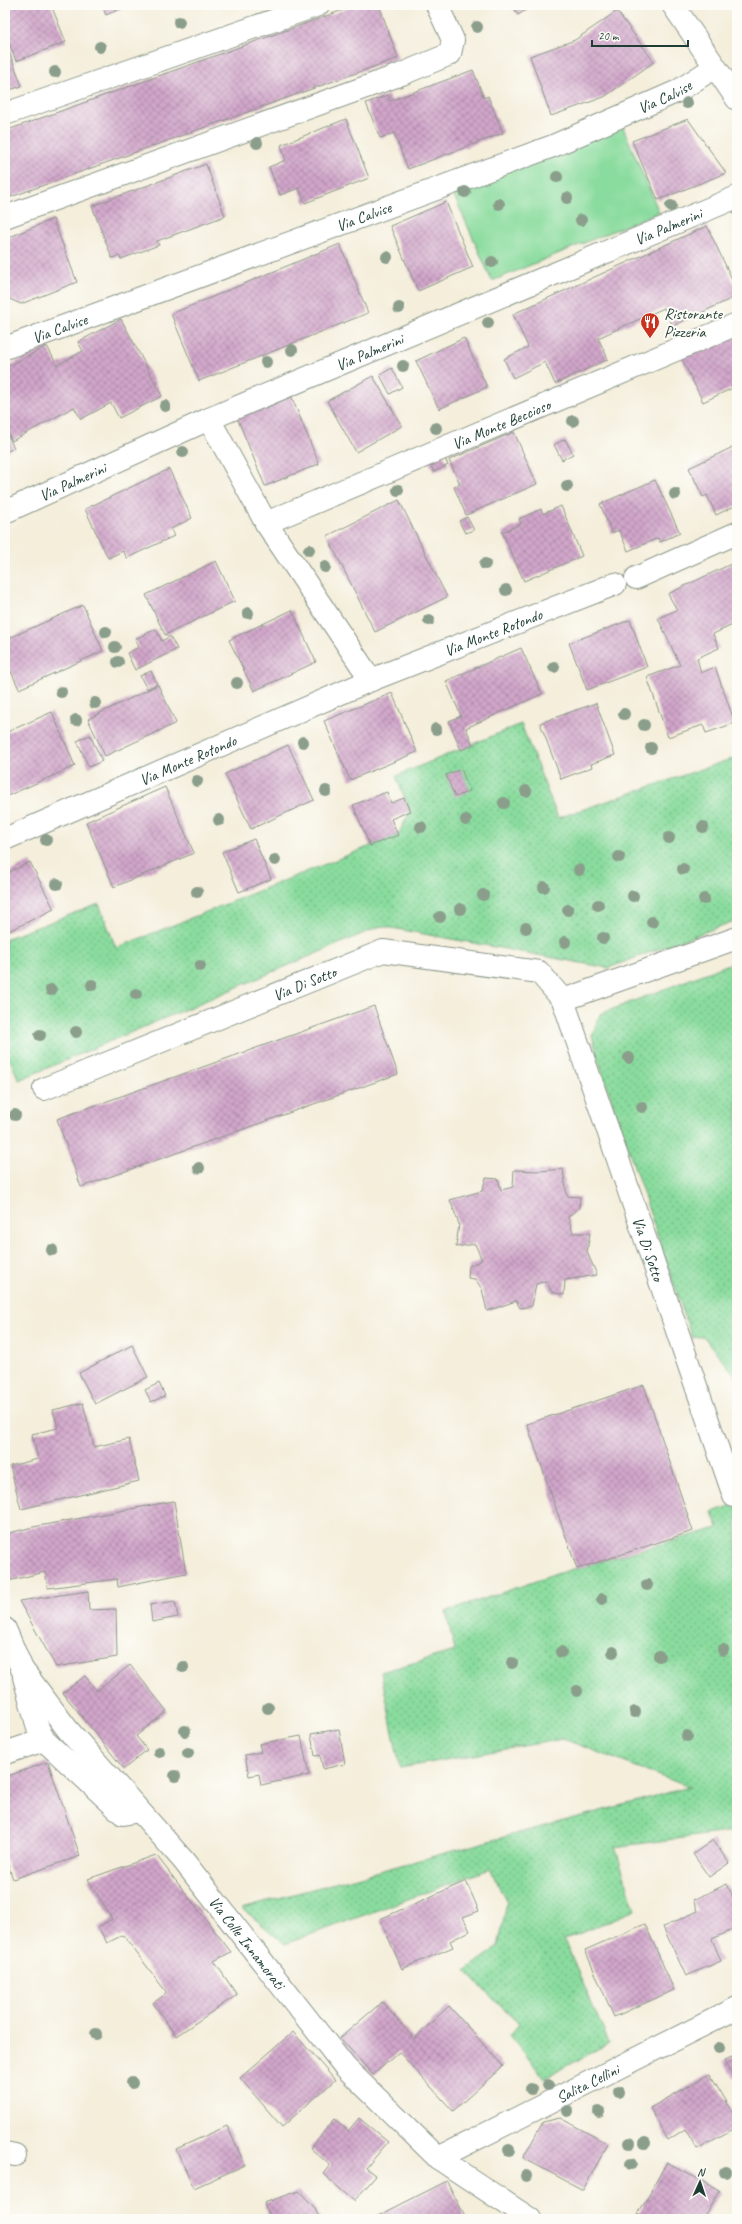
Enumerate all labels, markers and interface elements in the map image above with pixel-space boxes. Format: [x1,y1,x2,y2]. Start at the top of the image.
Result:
scale bar [592,22,688,48]
text: 20 m [598,28,620,44]
street label: Via Calvise [635,75,697,118]
street label: Via Calvise [334,197,396,236]
street label: Via Palmerini [632,203,707,250]
place label: Ristorante Pizzeria [664,304,724,342]
street label: Via Calvise [30,309,92,348]
restaurant icon: Ristorante Pizzeria [639,311,661,339]
street label: Via Palmerini [333,329,408,376]
street label: Via Monte Beccioso [449,394,556,454]
street label: Via Palmerini [36,458,111,506]
street label: Via Monte Rotondo [441,604,546,661]
street label: Via Monte Rotondo [136,730,241,790]
street label: Via Di Sotto [270,961,341,1006]
street label: Via Di Sotto [627,1214,669,1286]
street label: Via Colle Innamorati [204,1892,291,1995]
street label: Salita Cellini [553,2059,624,2108]
north arrow [680,2162,720,2202]
text: N [697,2165,706,2179]

